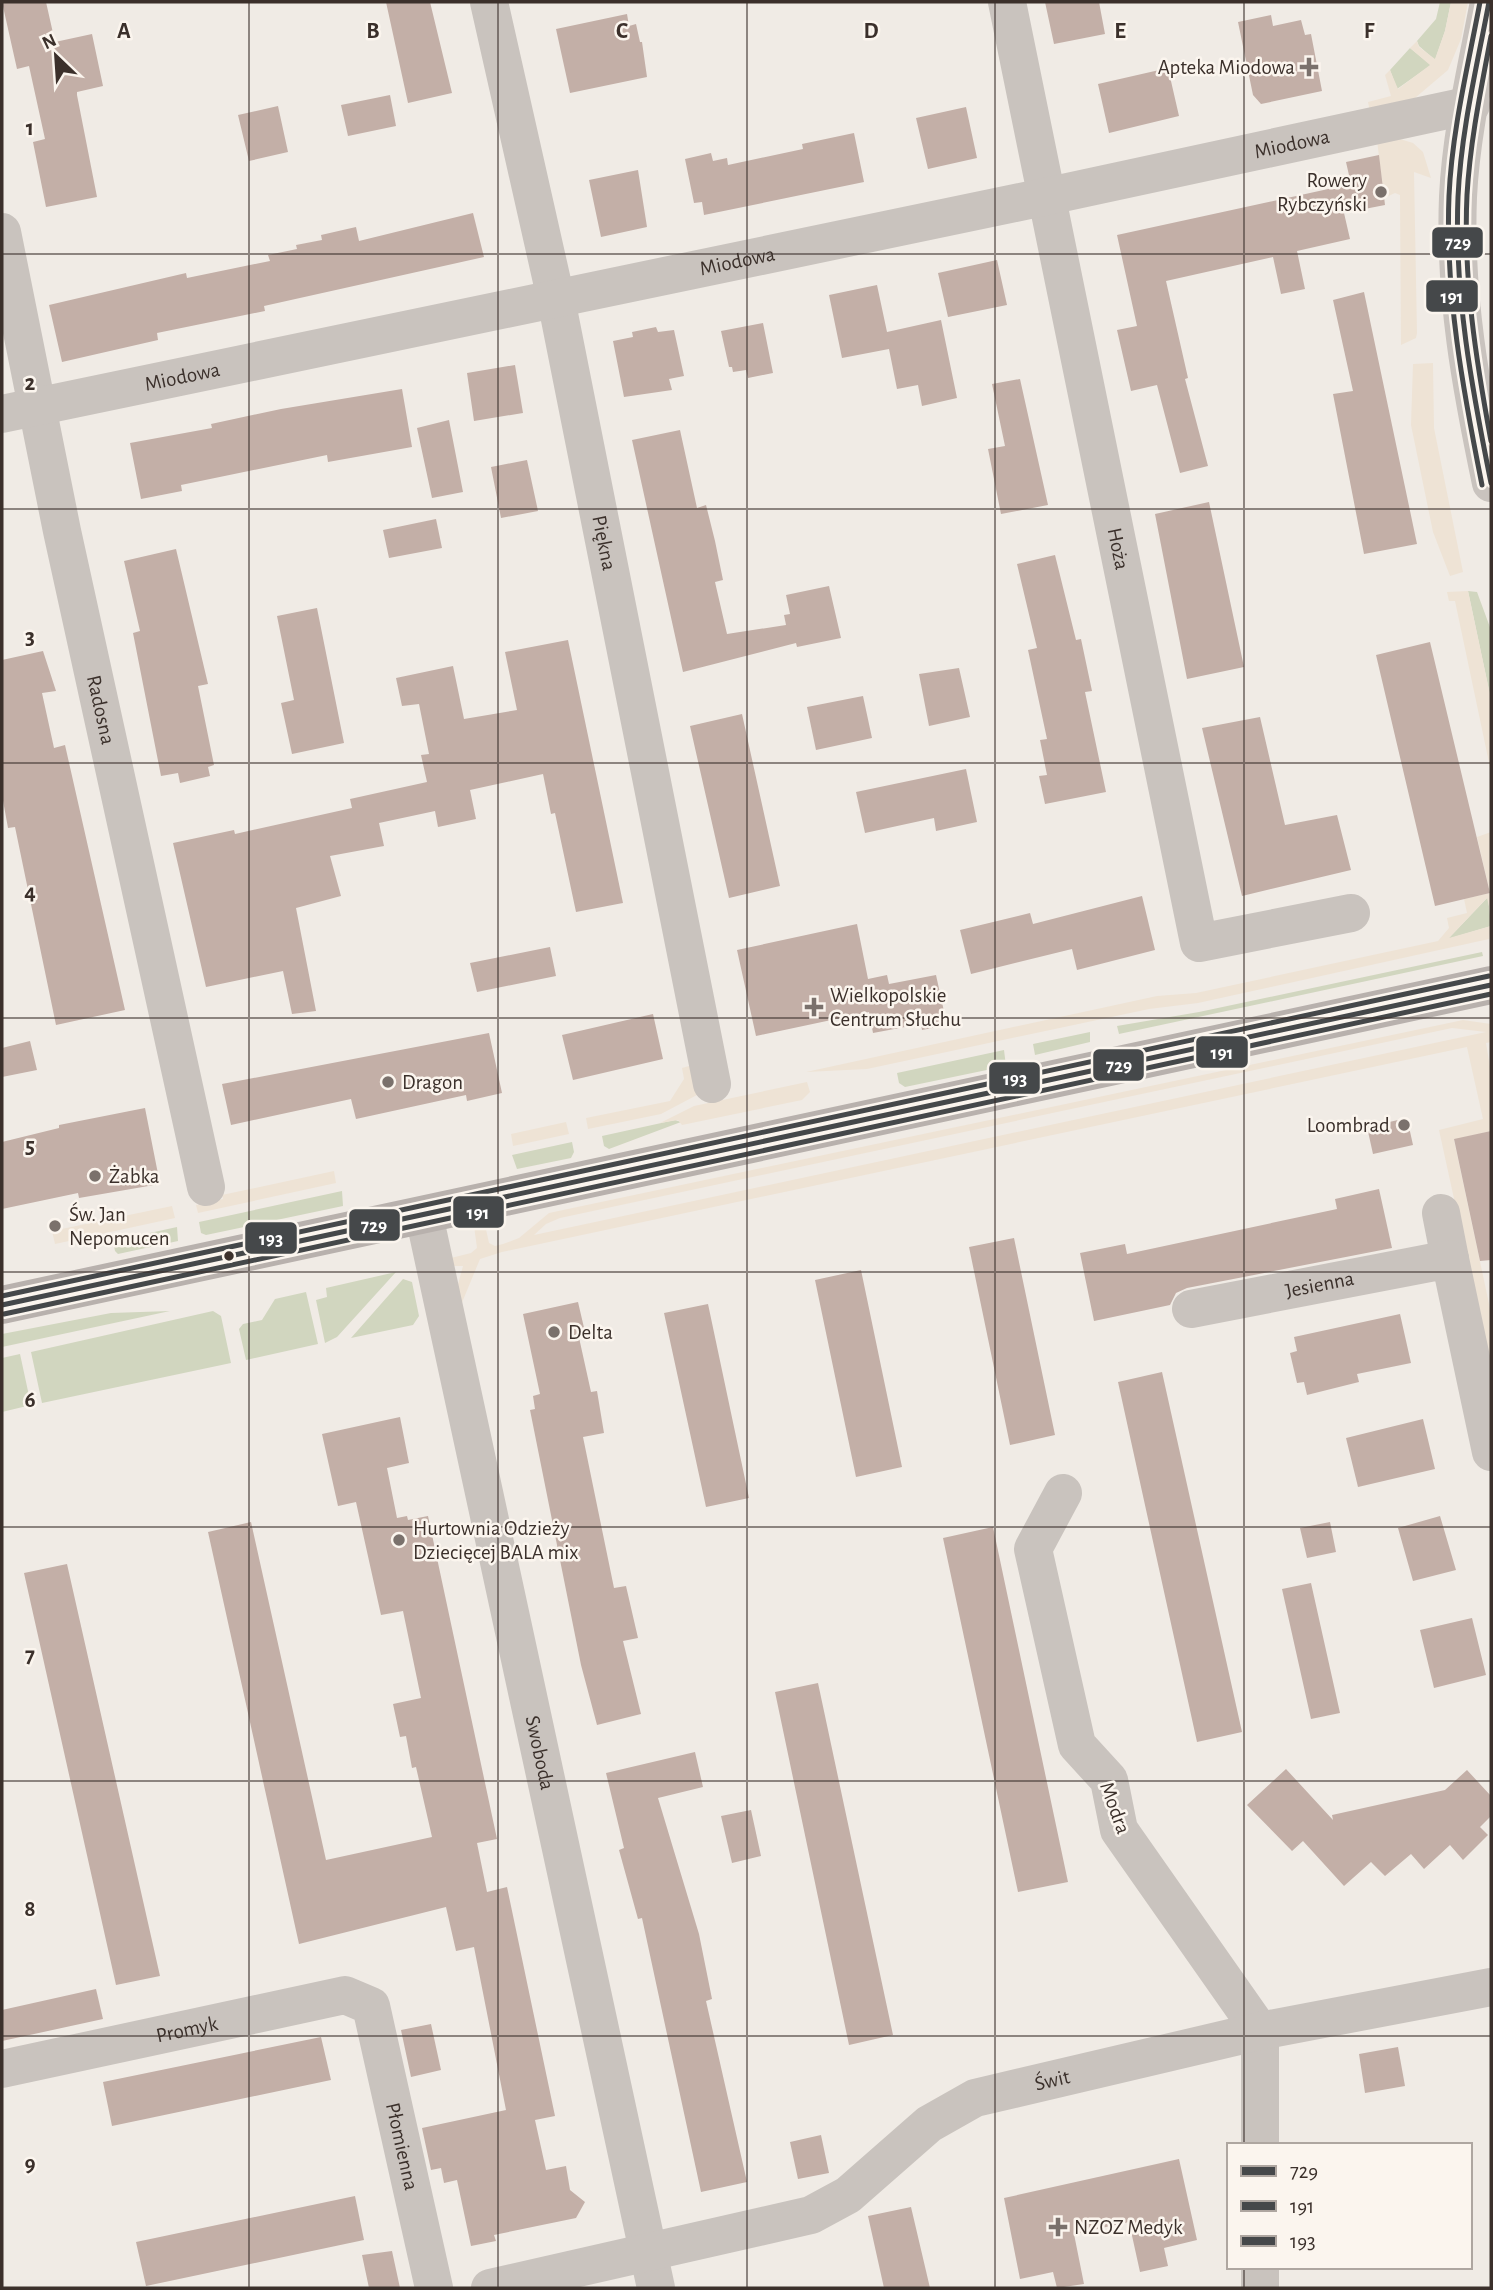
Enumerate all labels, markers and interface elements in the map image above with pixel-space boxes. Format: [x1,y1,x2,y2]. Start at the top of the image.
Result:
text: A [117,20,131,43]
text: B [366,20,380,43]
text: C [616,20,628,43]
text: D [863,20,879,43]
text: E [1114,20,1126,43]
text: F [1364,20,1375,43]
north arrow [21,21,91,91]
text: N [39,31,59,53]
place label: Apteka Miodowa [1158,57,1295,78]
marker: Apteka Miodowa [1301,59,1317,75]
text: 1 [26,117,34,140]
street label: Miodowa [1252,125,1332,162]
place label: Rowery Rybczyński [1277,170,1367,215]
marker: Rowery Rybczyński [1373,184,1389,200]
line badge: 729 [1431,226,1484,259]
text: 729 [1445,234,1471,253]
street label: Miodowa [698,243,777,279]
line badge: 191 [1425,279,1479,313]
text: 191 [1441,288,1463,307]
street label: Miodowa [143,358,222,395]
text: 2 [25,372,36,395]
street label: Piękna [589,513,620,572]
street label: Hoża [1104,526,1133,572]
text: 3 [25,626,35,649]
street label: Radosna [83,673,119,747]
text: 4 [24,881,36,904]
place label: Wielkopolskie Centrum Słuchu [830,985,961,1030]
marker: Wielkopolskie Centrum Słuchu [804,997,824,1017]
line badge: 191 [1195,1035,1249,1069]
text: 191 [1211,1044,1233,1063]
line badge: 729 [1092,1048,1145,1082]
text: 729 [1106,1057,1132,1076]
line badge: 193 [988,1061,1041,1095]
text: 193 [1003,1070,1027,1089]
place label: Dragon [402,1072,463,1093]
marker: Dragon [380,1074,396,1090]
place label: Loombrad [1307,1115,1390,1136]
marker: Loombrad [1396,1117,1412,1133]
text: 5 [25,1135,35,1158]
place label: Żabka [109,1165,160,1187]
marker: Żabka [87,1168,103,1184]
line badge: 191 [452,1195,505,1229]
place label: Św. Jan Nepomucen [69,1201,170,1249]
text: 191 [467,1204,489,1223]
line badge: 729 [348,1208,401,1242]
text: 729 [361,1217,387,1236]
marker: Św. Jan Nepomucen [47,1218,63,1234]
line badge: 193 [244,1221,298,1255]
text: 193 [259,1230,283,1249]
unlabelled marker [222,1249,236,1263]
street label: Jesienna [1283,1267,1356,1301]
place label: Delta [568,1322,613,1343]
marker: Delta [546,1324,562,1340]
text: 6 [24,1389,36,1412]
place label: Hurtownia Odzieży Dziecięcej BALA mix [413,1518,578,1563]
marker: Hurtownia Odzieży Dziecięcej BALA mix [391,1532,407,1548]
text: 7 [25,1644,35,1667]
street label: Swoboda [522,1714,559,1792]
street label: Modra [1096,1779,1134,1837]
text: 8 [24,1898,36,1921]
street label: Promyk [154,2012,220,2046]
street label: Świt [1032,2066,1072,2094]
street label: Płomienna [382,2101,422,2193]
legend [1227,2143,1472,2269]
text: 9 [24,2153,36,2176]
text: 729 [1290,2161,1318,2182]
text: 191 [1290,2196,1314,2217]
marker: NZOZ Medyk [1048,2217,1068,2237]
place label: NZOZ Medyk [1074,2217,1183,2238]
text: 193 [1290,2231,1316,2252]

